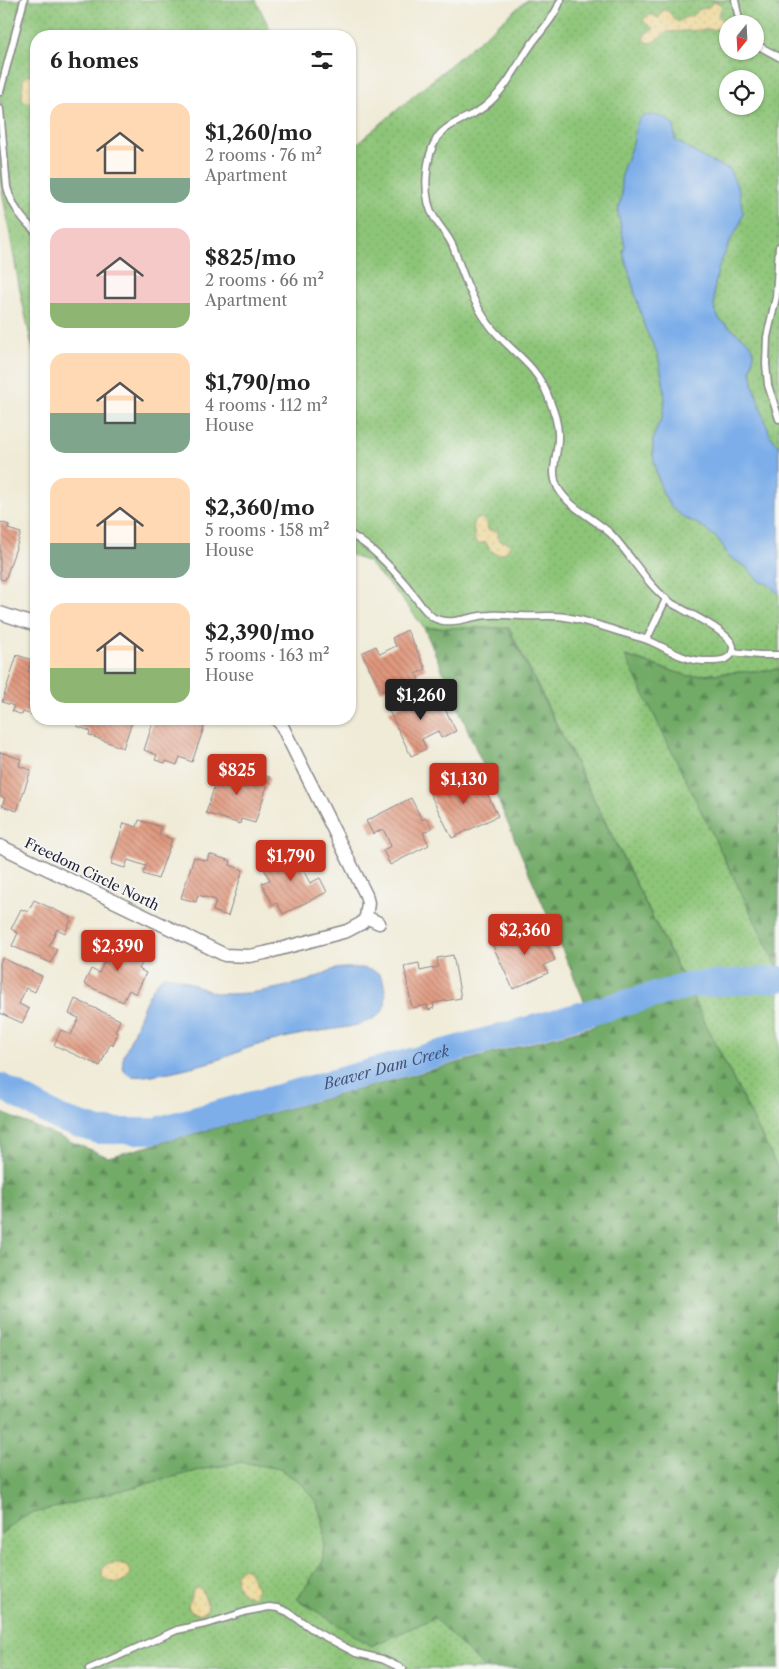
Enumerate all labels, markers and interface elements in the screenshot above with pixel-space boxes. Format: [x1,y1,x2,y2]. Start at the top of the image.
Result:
north arrow [719,15,764,60]
map controls [719,15,764,115]
icon: filters [308,46,336,74]
text: 6 homes [50,48,139,73]
button: locate [719,70,764,115]
text: $1,260/mo [205,120,312,145]
icon: home [90,123,150,183]
text: 2 rooms · 76 m² [205,145,322,165]
text: Apartment [205,165,287,185]
text: $825/mo [205,245,296,270]
icon: home [90,248,150,308]
text: 2 rooms · 66 m² [205,270,324,290]
text: Apartment [205,290,287,310]
text: $1,790/mo [205,370,310,395]
icon: home [90,373,150,433]
text: 4 rooms · 112 m² [205,395,328,415]
text: House [205,415,254,435]
text: $2,360/mo [205,495,314,520]
icon: home [90,498,150,558]
text: 5 rooms · 158 m² [205,520,330,540]
text: House [205,540,254,560]
text: $2,390/mo [205,620,314,645]
icon: home [90,623,150,683]
text: 5 rooms · 163 m² [205,645,330,665]
text: House [205,665,254,685]
pin: $1,260 [380,678,462,721]
text: $1,260 [396,685,446,705]
pin: $825 [207,754,267,796]
text: $825 [218,760,256,780]
pin: $1,130 [423,762,505,805]
text: $1,130 [441,769,487,789]
street label: Freedom Circle North [22,834,162,915]
pin: $1,790 [250,840,332,882]
text: $1,790 [267,846,315,866]
pin: $2,360 [484,914,566,956]
text: $2,360 [499,920,551,940]
pin: $2,390 [77,930,159,972]
text: $2,390 [92,936,144,956]
water label: Beaver Dam Creek [320,1041,451,1094]

